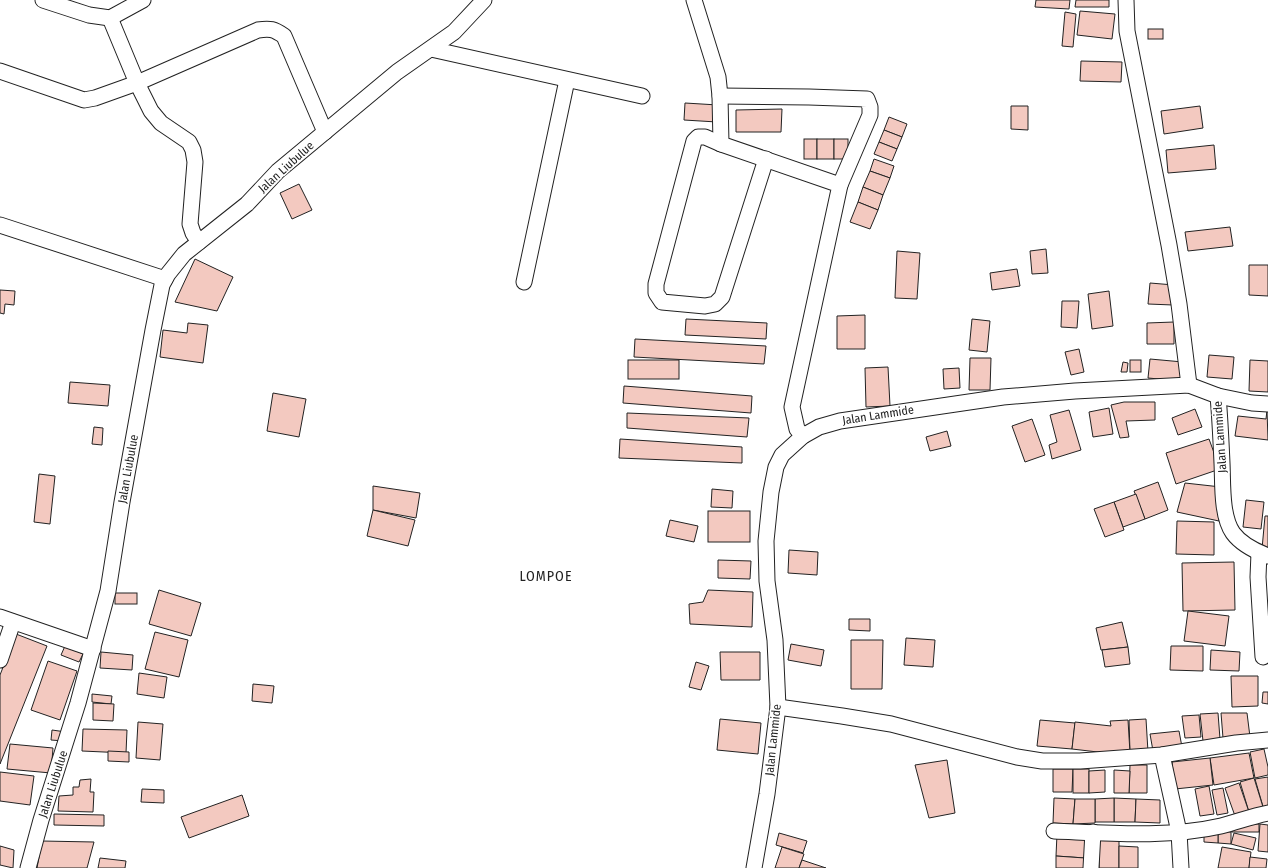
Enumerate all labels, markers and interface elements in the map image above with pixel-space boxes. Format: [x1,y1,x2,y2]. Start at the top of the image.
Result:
street label: Jalan Liubulue [255,138,317,196]
street label: Jalan Lammide [1210,400,1229,473]
street label: Jalan Lammide [841,402,915,428]
street label: Jalan Liubulue [115,433,141,505]
district label: LOMPOE [520,568,572,585]
street label: Jalan Lammide [762,703,784,777]
street label: Jalan Liubulue [36,749,70,819]

